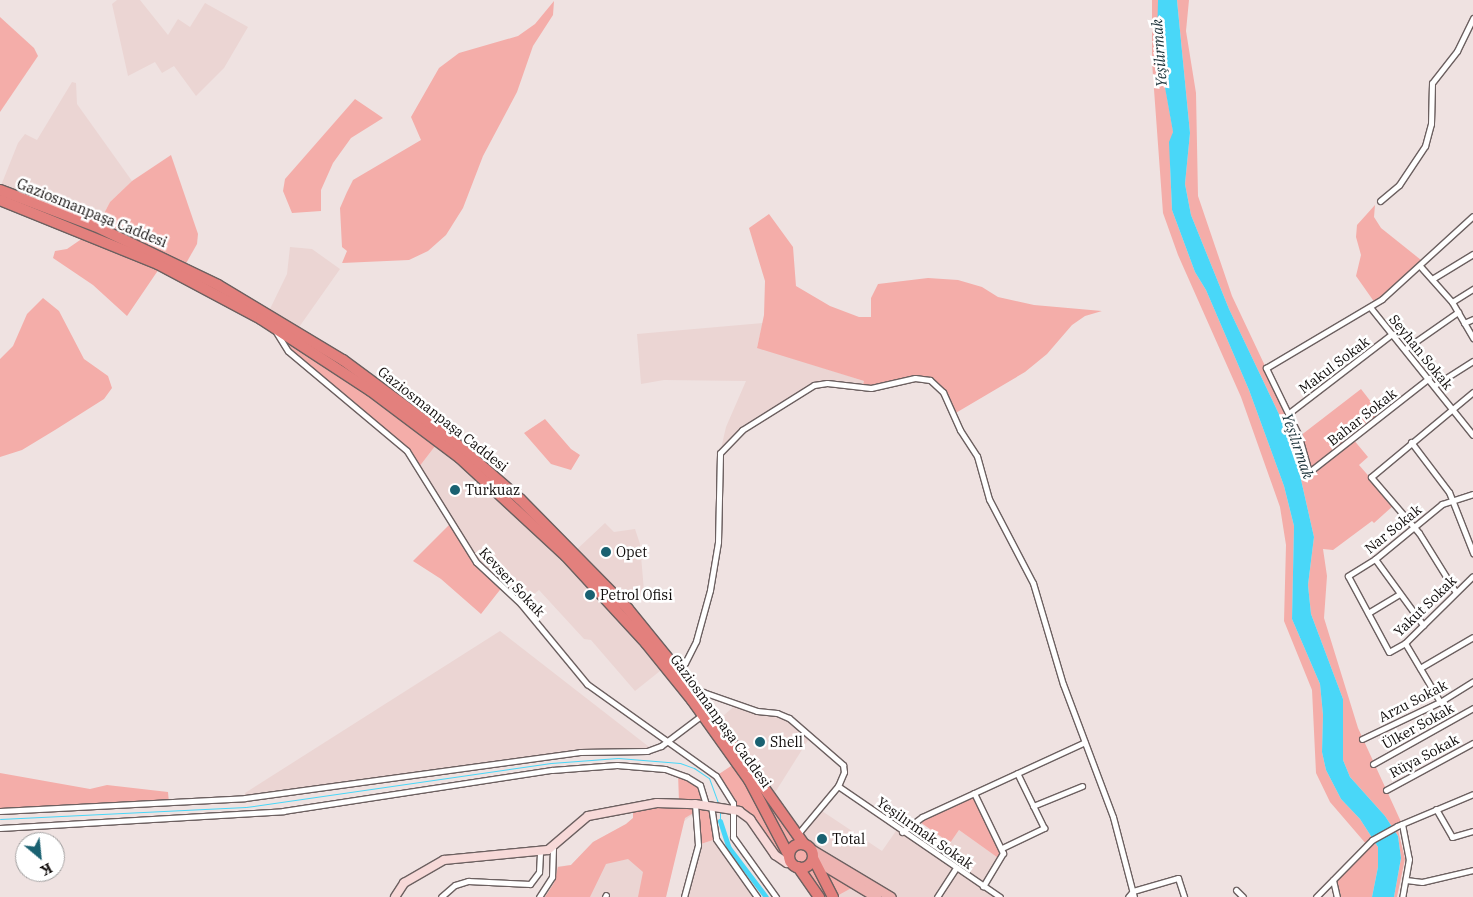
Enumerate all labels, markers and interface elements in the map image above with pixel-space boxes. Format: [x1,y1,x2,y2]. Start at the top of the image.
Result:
water label: Yeşilırmak [1148,18,1170,88]
street label: Gaziosmanpaşa Caddesi [14,175,170,251]
street label: Seyhan Sokak [1386,311,1456,393]
street label: Makul Sokak [1295,333,1373,397]
street label: Gaziosmanpaşa Caddesi [375,363,511,475]
street label: Bahar Sokak [1324,385,1400,449]
water label: Yeşilırmak [1278,411,1318,481]
place label: Turkuaz [465,482,520,498]
marker: Turkuaz [449,484,461,496]
street label: Nar Sokak [1361,501,1425,557]
street label: Kevser Sokak [476,544,548,620]
place label: Opet [616,544,647,560]
marker: Opet [600,546,612,558]
street label: Yakut Sokak [1390,572,1460,640]
place label: Petrol Ofisi [600,587,673,603]
marker: Petrol Ofisi [584,589,596,601]
street label: Gaziosmanpaşa Caddesi [667,651,775,791]
street label: Arzu Sokak [1376,677,1450,725]
street label: Ülker Sokak [1379,699,1457,753]
street label: Rüya Sokak [1386,731,1462,781]
place label: Shell [770,734,803,750]
marker: Shell [754,736,766,748]
street label: Yeşilırmak Sokak [873,793,977,873]
place label: Total [832,831,865,847]
north arrow [15,832,65,882]
marker: Total [816,833,828,845]
text: K [38,859,56,880]

